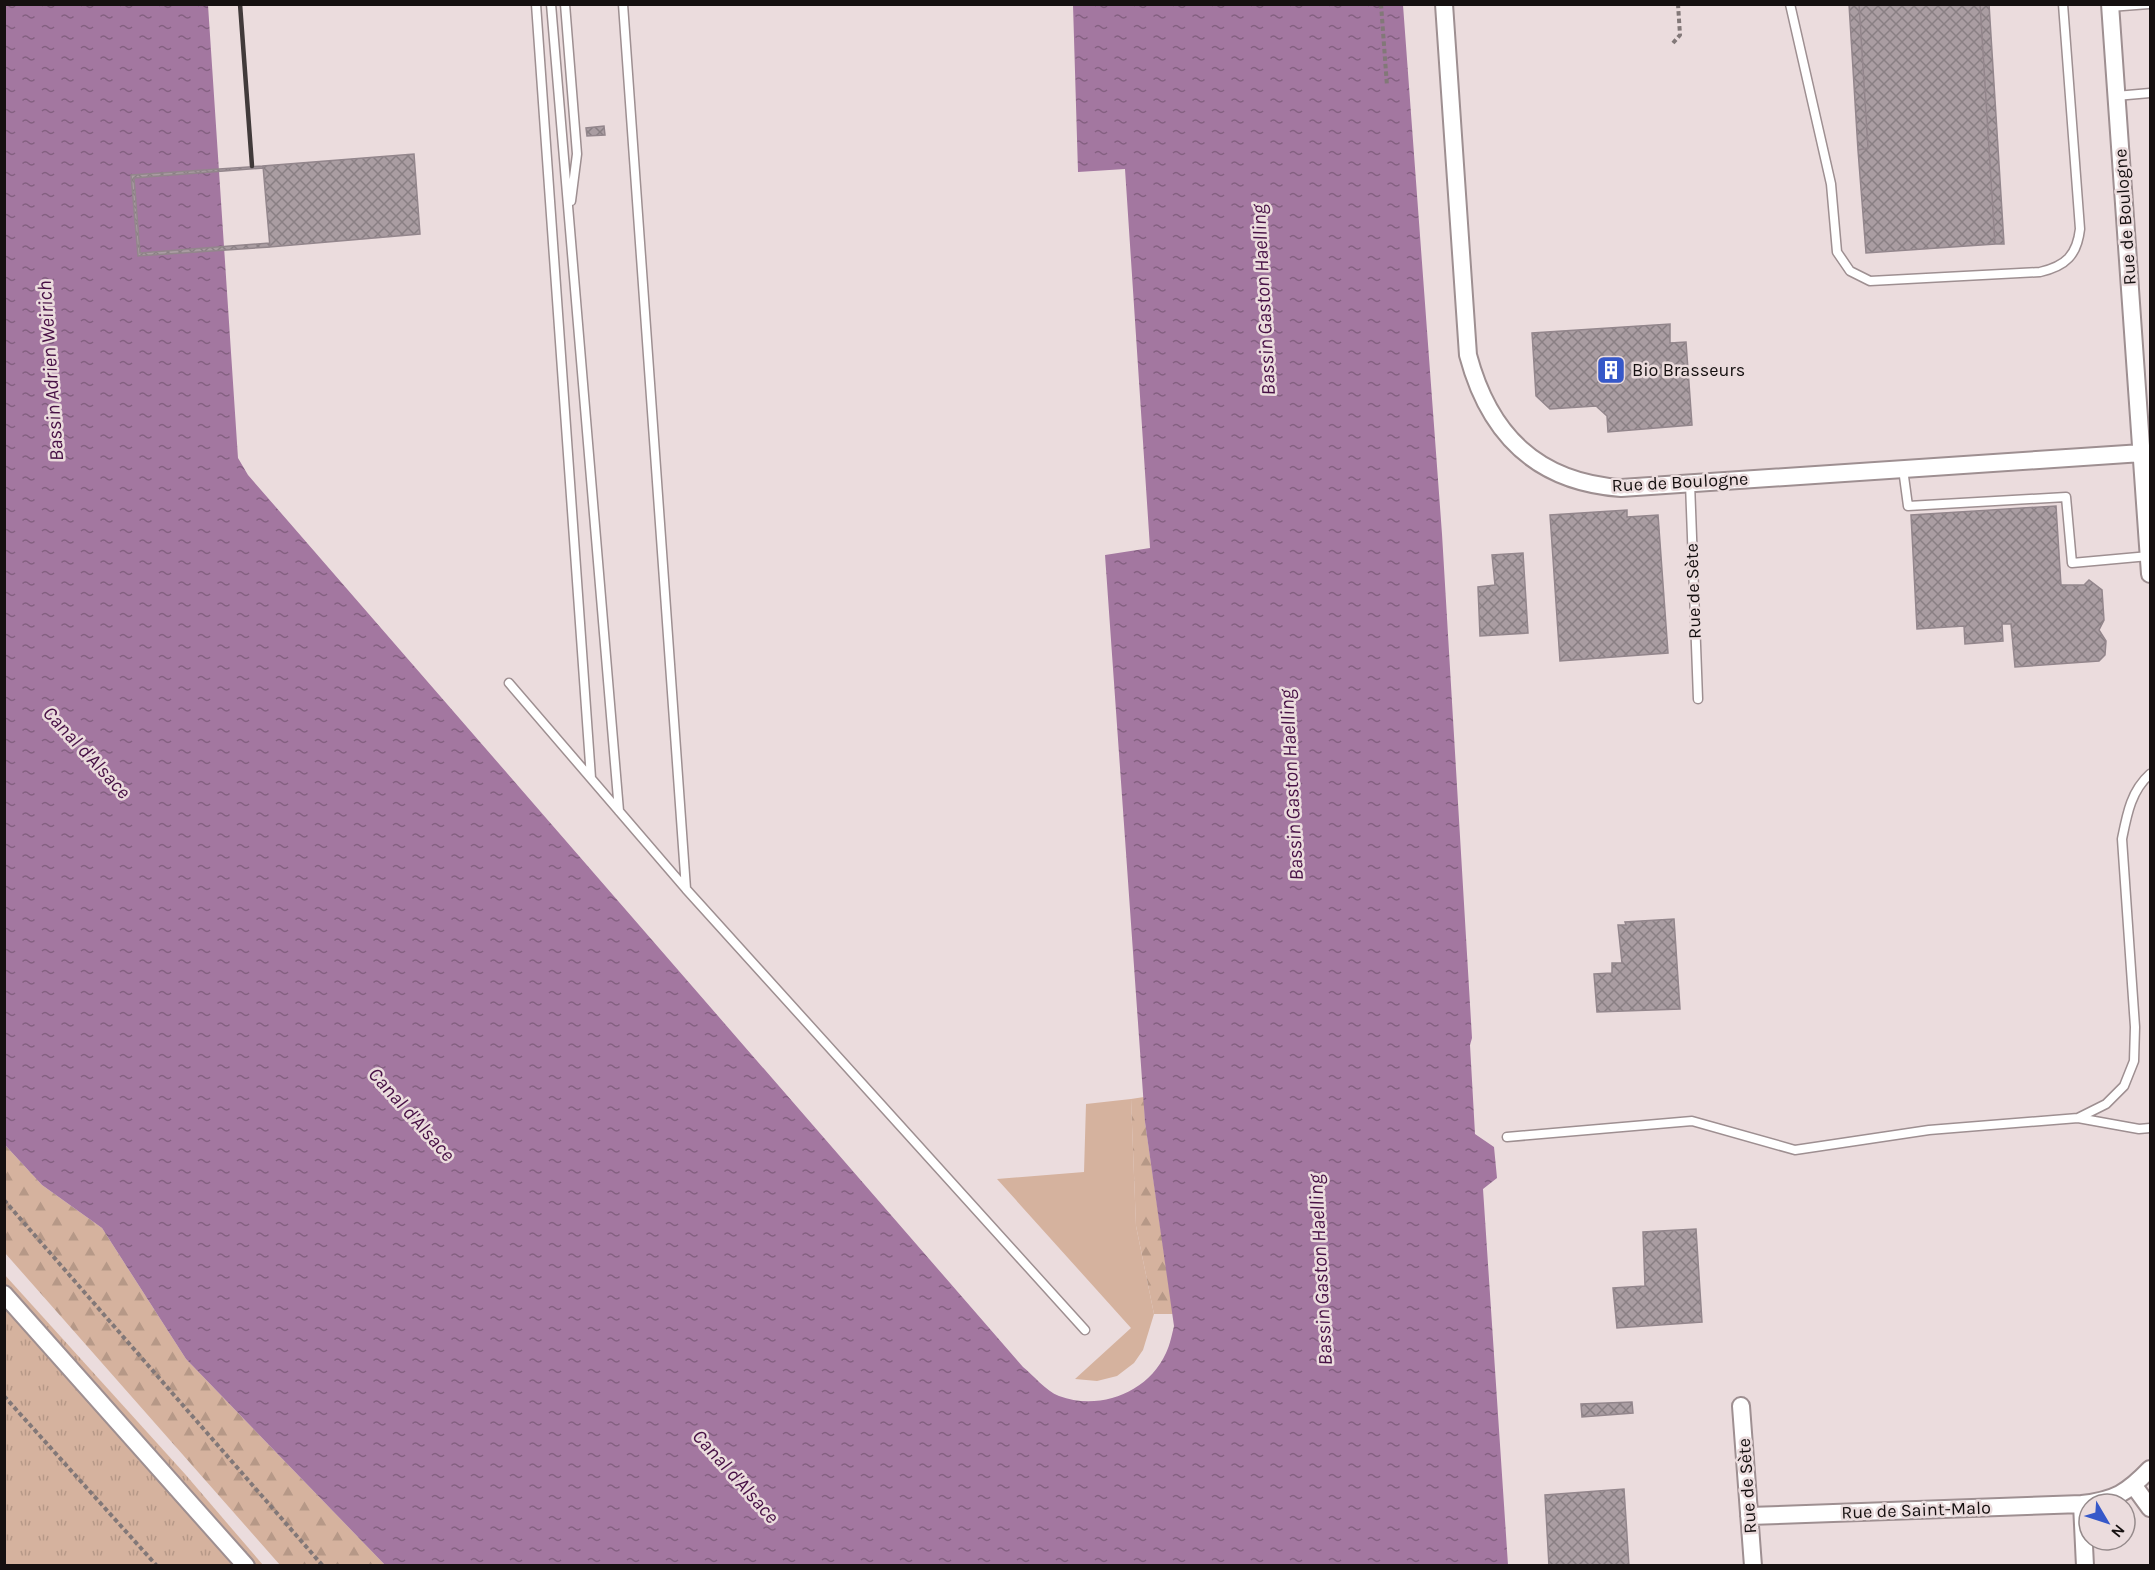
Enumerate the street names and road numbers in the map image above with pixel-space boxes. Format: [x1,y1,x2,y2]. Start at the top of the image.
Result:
street label: Rue de Boulogne [2109,148,2141,286]
street label: Rue de Boulogne [1611,467,1749,497]
street label: Rue de Sète [1680,543,1706,639]
street label: Rue de Sète [1733,1437,1761,1535]
street label: Rue de Saint-Malo [1841,1496,1991,1524]

